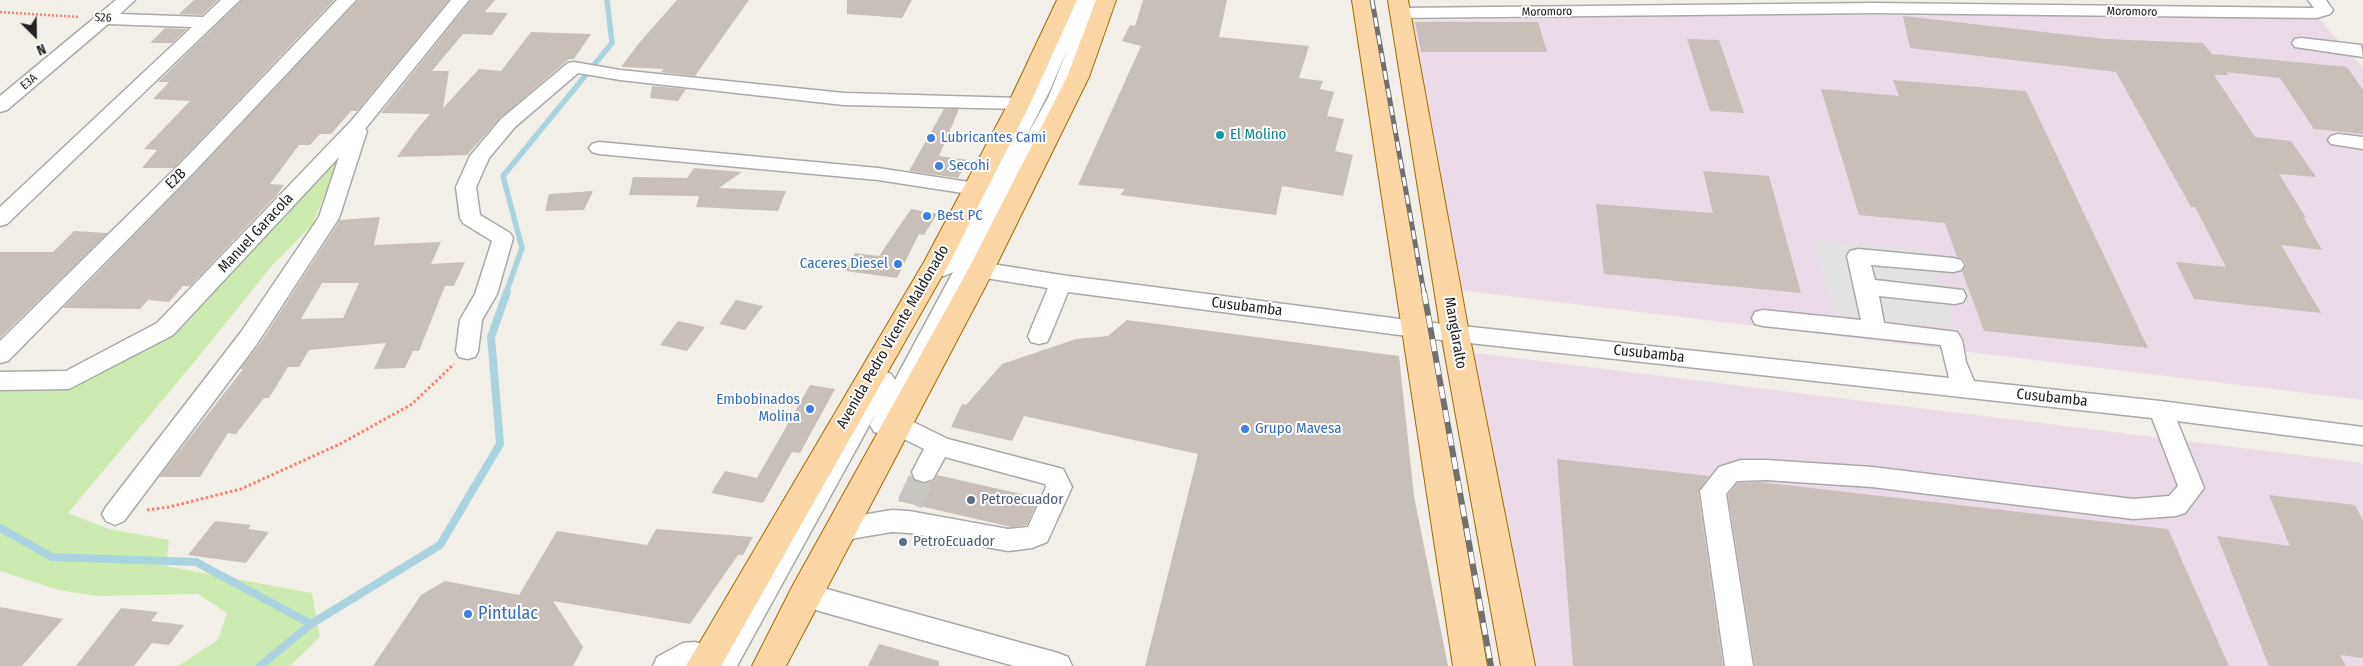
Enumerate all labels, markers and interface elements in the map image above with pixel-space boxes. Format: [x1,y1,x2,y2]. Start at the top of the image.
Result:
street label: Moromoro [1522,4,1572,20]
street label: Moromoro [2107,4,2157,20]
north arrow [10,10,60,60]
street label: S26 [94,10,112,26]
text: N [34,40,48,59]
street label: E3A [18,71,40,93]
place label: El Molino [1230,126,1287,144]
place label: Lubricantes Cami [941,129,1046,147]
marker: El Molino [1214,129,1226,141]
marker: Lubricantes Cami [925,132,937,144]
place label: Secohi [949,157,990,175]
marker: Secohi [933,160,945,172]
street label: E2B [162,165,190,193]
street label: Manuel Garacola [215,190,297,276]
place label: Best PC [937,207,983,225]
marker: Best PC [921,210,933,222]
street label: Avenida Pedro Vicente Maldonado [833,242,953,432]
place label: Caceres Diesel [800,255,888,273]
marker: Caceres Diesel [892,258,904,270]
street label: Cusubamba [1210,294,1284,320]
street label: Manglaralto [1440,296,1470,370]
street label: Cusubamba [1613,341,1685,367]
street label: Cusubamba [2016,385,2088,411]
place label: Embobinados Molina [716,391,800,426]
marker: Embobinados Molina [804,403,816,415]
place label: Grupo Mavesa [1255,420,1342,438]
marker: Grupo Mavesa [1239,423,1251,435]
place label: Petroecuador [981,491,1063,509]
marker: Petroecuador [965,494,977,506]
place label: PetroEcuador [913,533,995,551]
marker: PetroEcuador [897,536,909,548]
place label: Pintulac [478,603,538,625]
marker: Pintulac [462,608,474,620]

